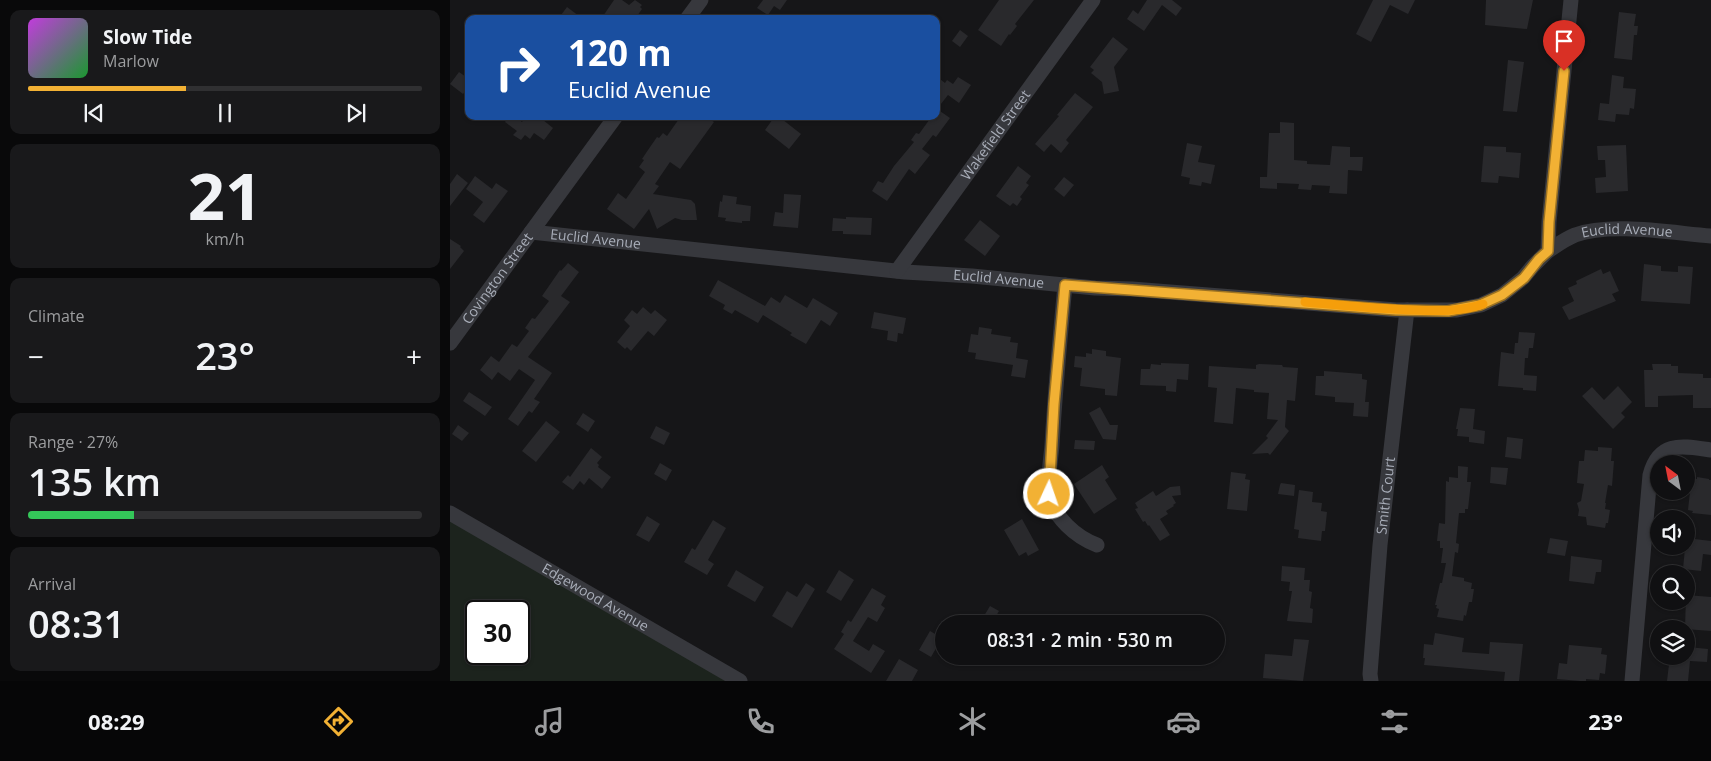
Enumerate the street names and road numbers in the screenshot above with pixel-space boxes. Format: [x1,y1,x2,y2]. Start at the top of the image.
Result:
street label: Wakefield Street [956,86,1034,184]
street label: Euclid Avenue [1579,219,1674,242]
street label: Euclid Avenue [549,224,642,253]
street label: Covington Street [457,229,537,328]
street label: Euclid Avenue [953,265,1045,292]
street label: Smith Court [1371,456,1399,536]
street label: Edgewood Avenue [539,558,653,635]

